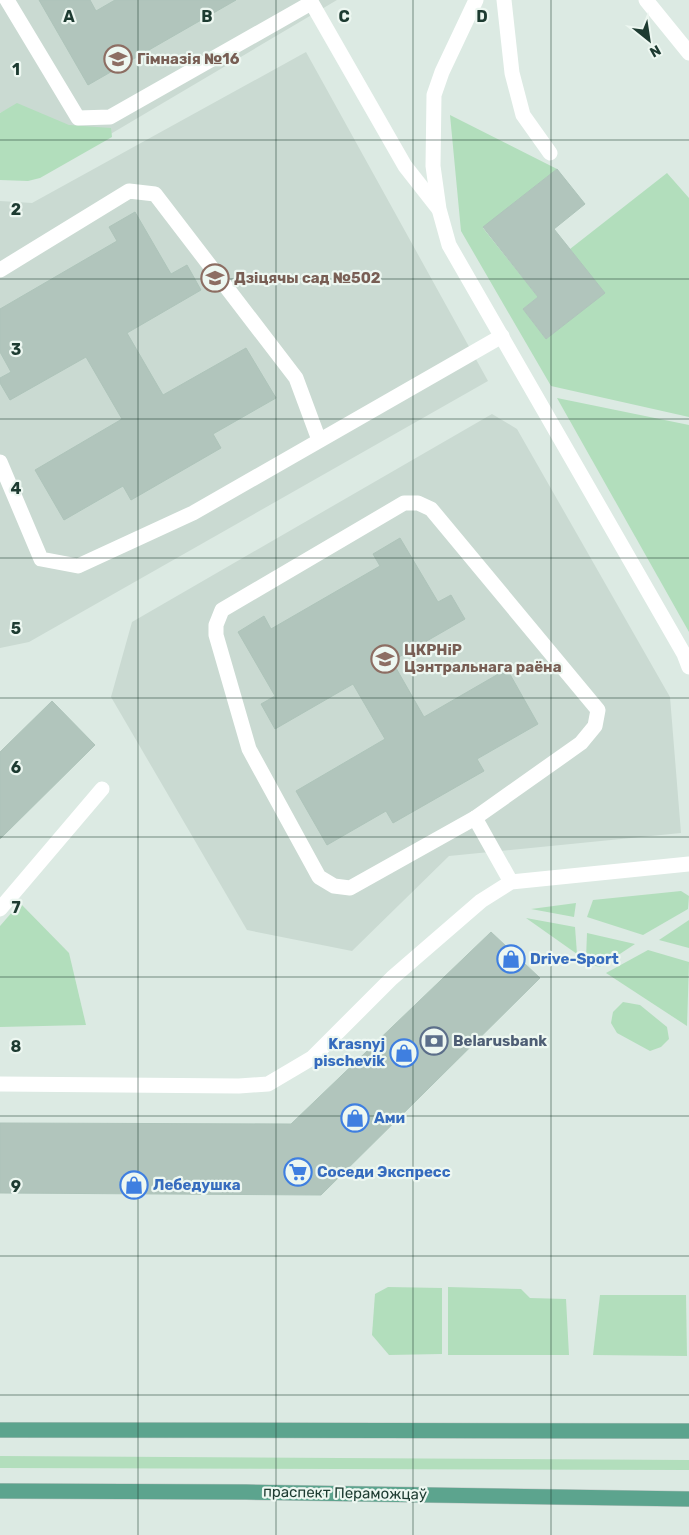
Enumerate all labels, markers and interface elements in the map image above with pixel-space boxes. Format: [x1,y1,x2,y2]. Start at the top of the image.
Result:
text: A [63,7,75,26]
text: B [201,7,213,26]
text: C [338,7,350,26]
text: D [476,7,488,26]
north arrow [624,15,674,65]
text: N [647,41,664,61]
school or university icon: Гімназія №16 [103,44,133,74]
place label: Гімназія №16 [137,50,240,68]
text: 1 [12,60,20,79]
text: 2 [11,200,21,219]
school or university icon: Дзіцячы сад №502 [200,263,230,293]
place label: Дзіцячы сад №502 [234,269,381,287]
text: 3 [11,340,21,359]
text: 4 [11,479,22,498]
text: 5 [11,619,21,638]
place label: ЦКРНіР Цэнтральнага раёна [404,641,562,676]
school or university icon: ЦКРНіР Цэнтральнага раёна [370,644,400,674]
text: 6 [11,758,21,777]
text: 7 [11,898,21,917]
shop icon: Drive-Sport [496,944,526,974]
place label: Drive-Sport [530,950,619,968]
bank icon: Belarusbank [419,1026,449,1056]
place label: Belarusbank [453,1032,547,1050]
place label: Krasnyj pischevik [314,1035,385,1070]
text: 8 [11,1037,22,1056]
shop icon: Krasnyj pischevik [389,1038,419,1068]
shop icon: Ами [340,1103,370,1133]
place label: Ами [374,1109,405,1127]
supermarket icon: Соседи Экспресс [283,1157,313,1187]
place label: Соседи Экспресс [317,1163,451,1181]
shop icon: Лебедушка [119,1170,149,1200]
place label: Лебедушка [153,1176,241,1194]
text: 9 [11,1177,21,1196]
street label: праспект Пераможцаў [263,1483,427,1503]

